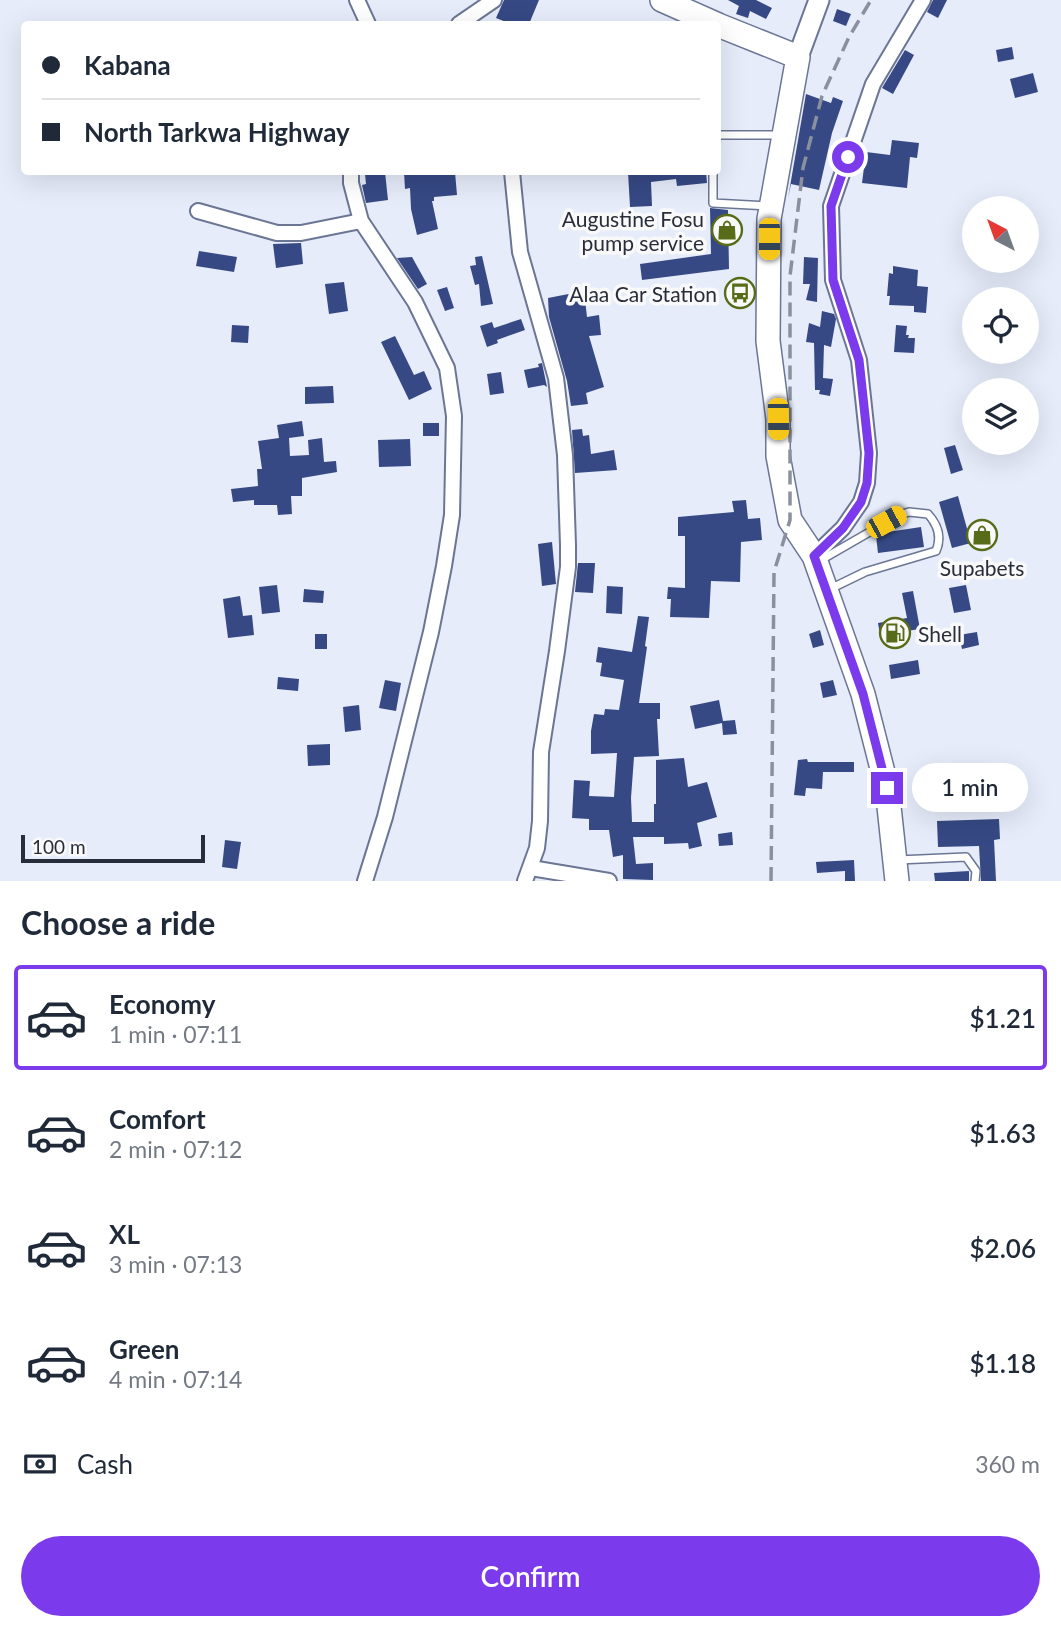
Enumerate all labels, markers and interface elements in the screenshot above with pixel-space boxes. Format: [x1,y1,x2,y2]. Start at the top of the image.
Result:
text: Kabana [84,49,171,81]
text: North Tarkwa Highway [84,116,350,148]
route start [832,141,864,173]
north arrow [962,196,1040,273]
map controls [962,196,1039,455]
place label: Augustine Fosu pump service [562,206,704,255]
shop icon: Augustine Fosu pump service [710,213,744,247]
car [759,218,780,260]
bus stop icon: Alaa Car Station [723,276,757,310]
place label: Alaa Car Station [569,281,717,306]
button: locate [962,287,1039,364]
button: layers [962,378,1039,455]
car [768,398,789,440]
car [863,503,910,541]
shop icon: Supabets [965,518,999,552]
place label: Supabets [940,555,1024,580]
fuel station icon: Shell [878,616,912,650]
place label: Shell [918,621,962,646]
callout: 1 min [912,764,1027,812]
route end [871,772,903,804]
text: 1 min [942,773,998,801]
scale bar [21,832,205,864]
text: 100 m [32,835,86,858]
text: Choose a ride [21,903,215,942]
icon: car [25,986,88,1049]
text: Economy [109,988,215,1020]
text: $1.21 [970,1002,1036,1034]
text: 1 min · 07:11 [109,1020,242,1048]
icon: car [25,1101,88,1164]
text: Comfort [109,1103,206,1135]
text: $1.63 [970,1117,1036,1149]
text: 2 min · 07:12 [109,1135,242,1163]
icon: car [25,1216,88,1279]
text: XL [109,1218,140,1250]
text: $2.06 [970,1232,1036,1264]
text: 3 min · 07:13 [109,1250,242,1278]
icon: car [25,1331,88,1394]
text: Green [109,1333,179,1365]
text: $1.18 [970,1347,1036,1379]
text: 4 min · 07:14 [109,1365,242,1393]
icon: cash [21,1445,59,1483]
text: Cash [77,1448,133,1480]
text: 360 m [975,1450,1040,1478]
button: Confirm [21,1536,1040,1616]

